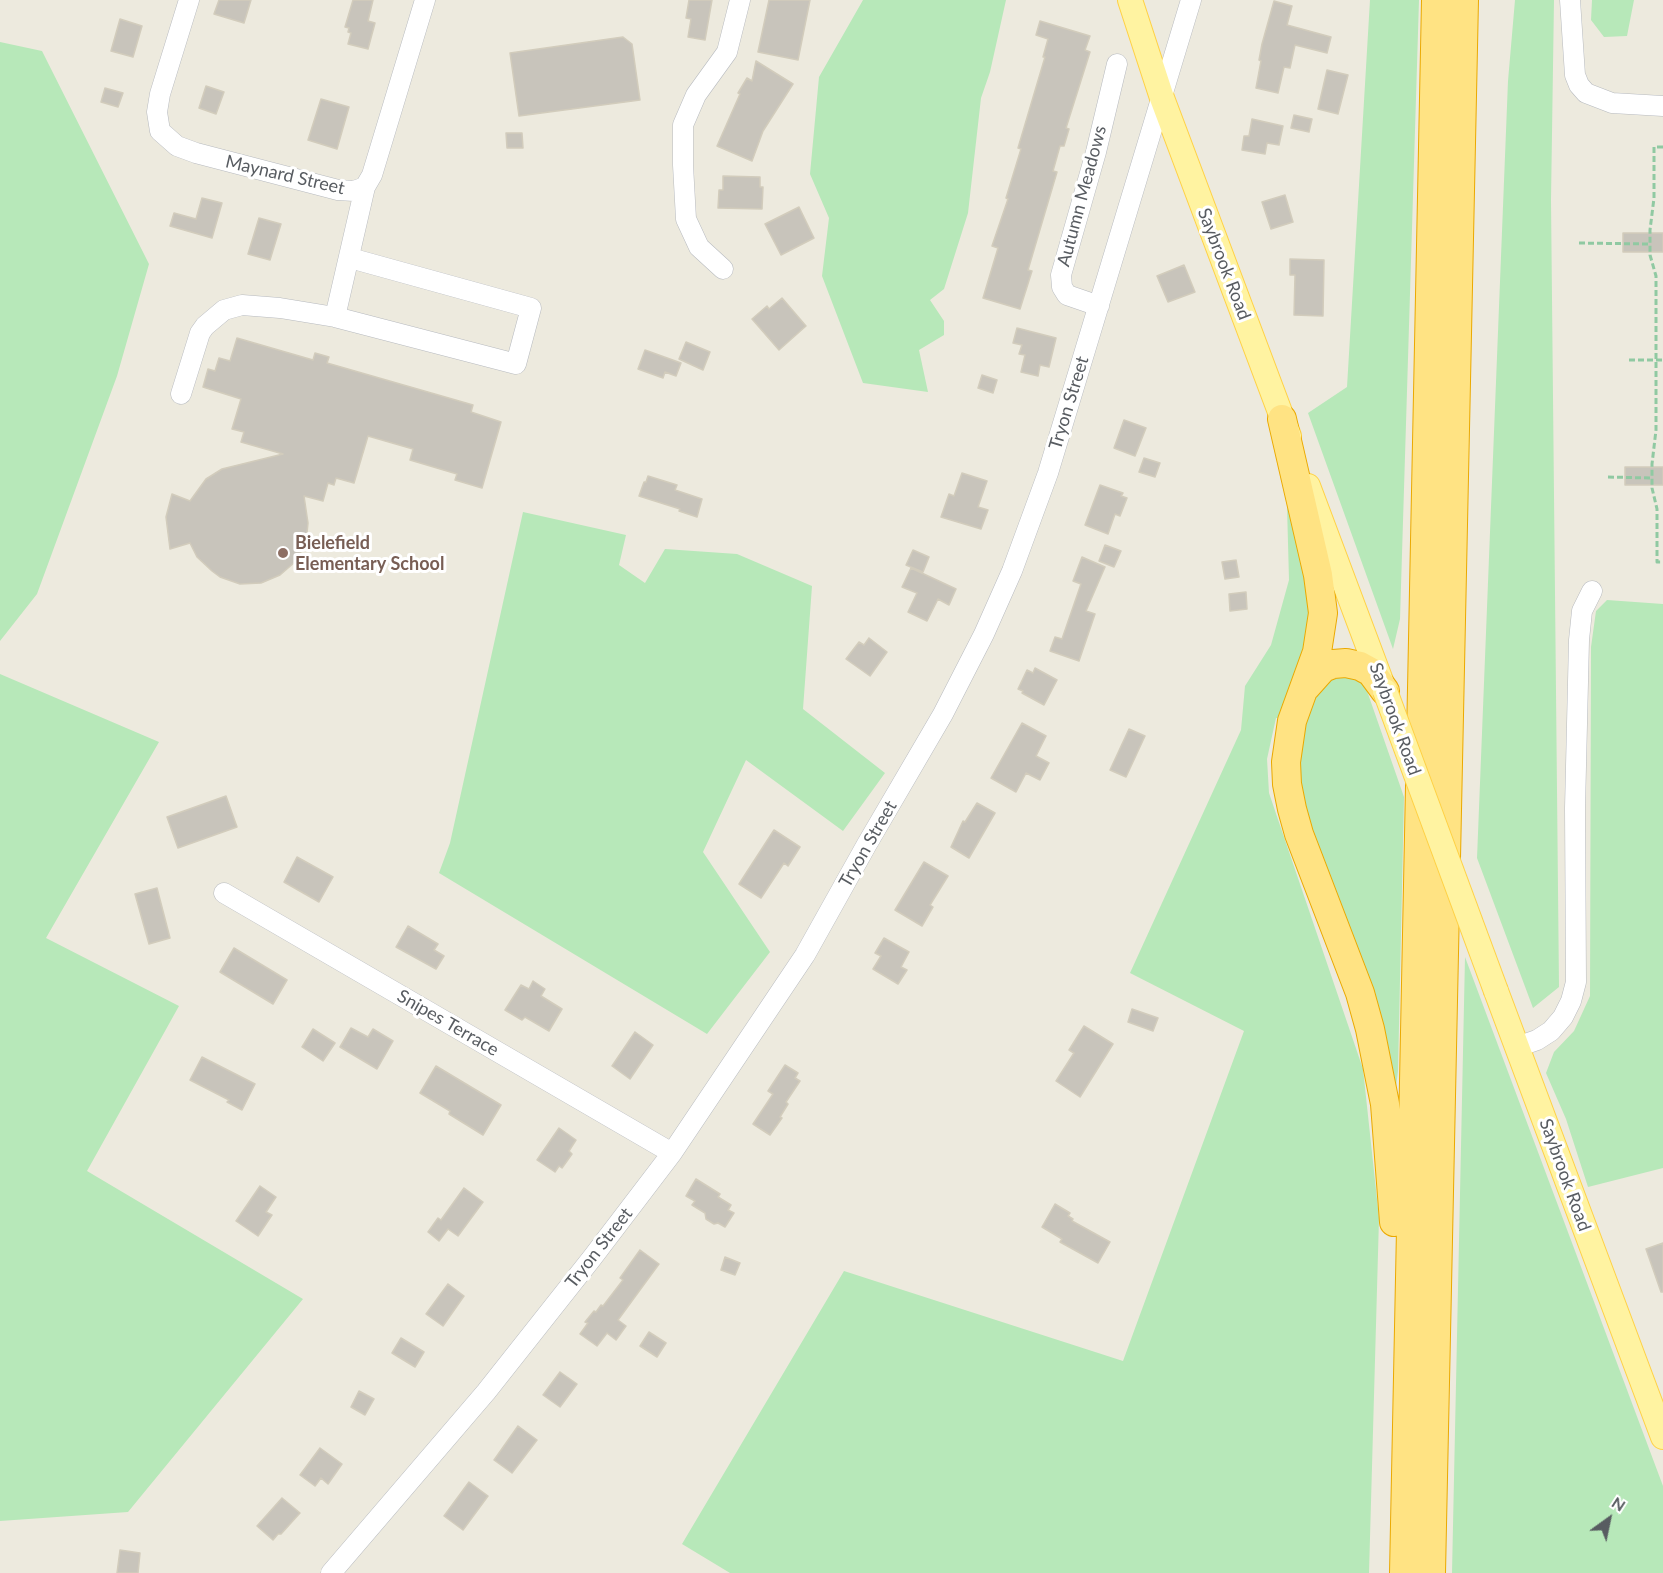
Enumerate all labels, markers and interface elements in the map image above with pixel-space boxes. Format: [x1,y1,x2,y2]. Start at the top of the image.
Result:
street label: Autumn Meadows [1053,123,1111,269]
street label: Maynard Street [223,151,347,199]
street label: Saybrook Road [1193,205,1255,323]
street label: Tryon Street [1045,354,1093,452]
place label: Bielefield Elementary School [295,532,444,574]
marker: Bielefield Elementary School [276,546,290,560]
street label: Saybrook Road [1365,660,1425,778]
street label: Tryon Street [835,797,901,891]
street label: Snipes Terrace [393,985,503,1061]
street label: Saybrook Road [1535,1116,1595,1234]
street label: Tryon Street [561,1203,637,1293]
north arrow [1579,1489,1639,1549]
text: N [1609,1492,1629,1515]

